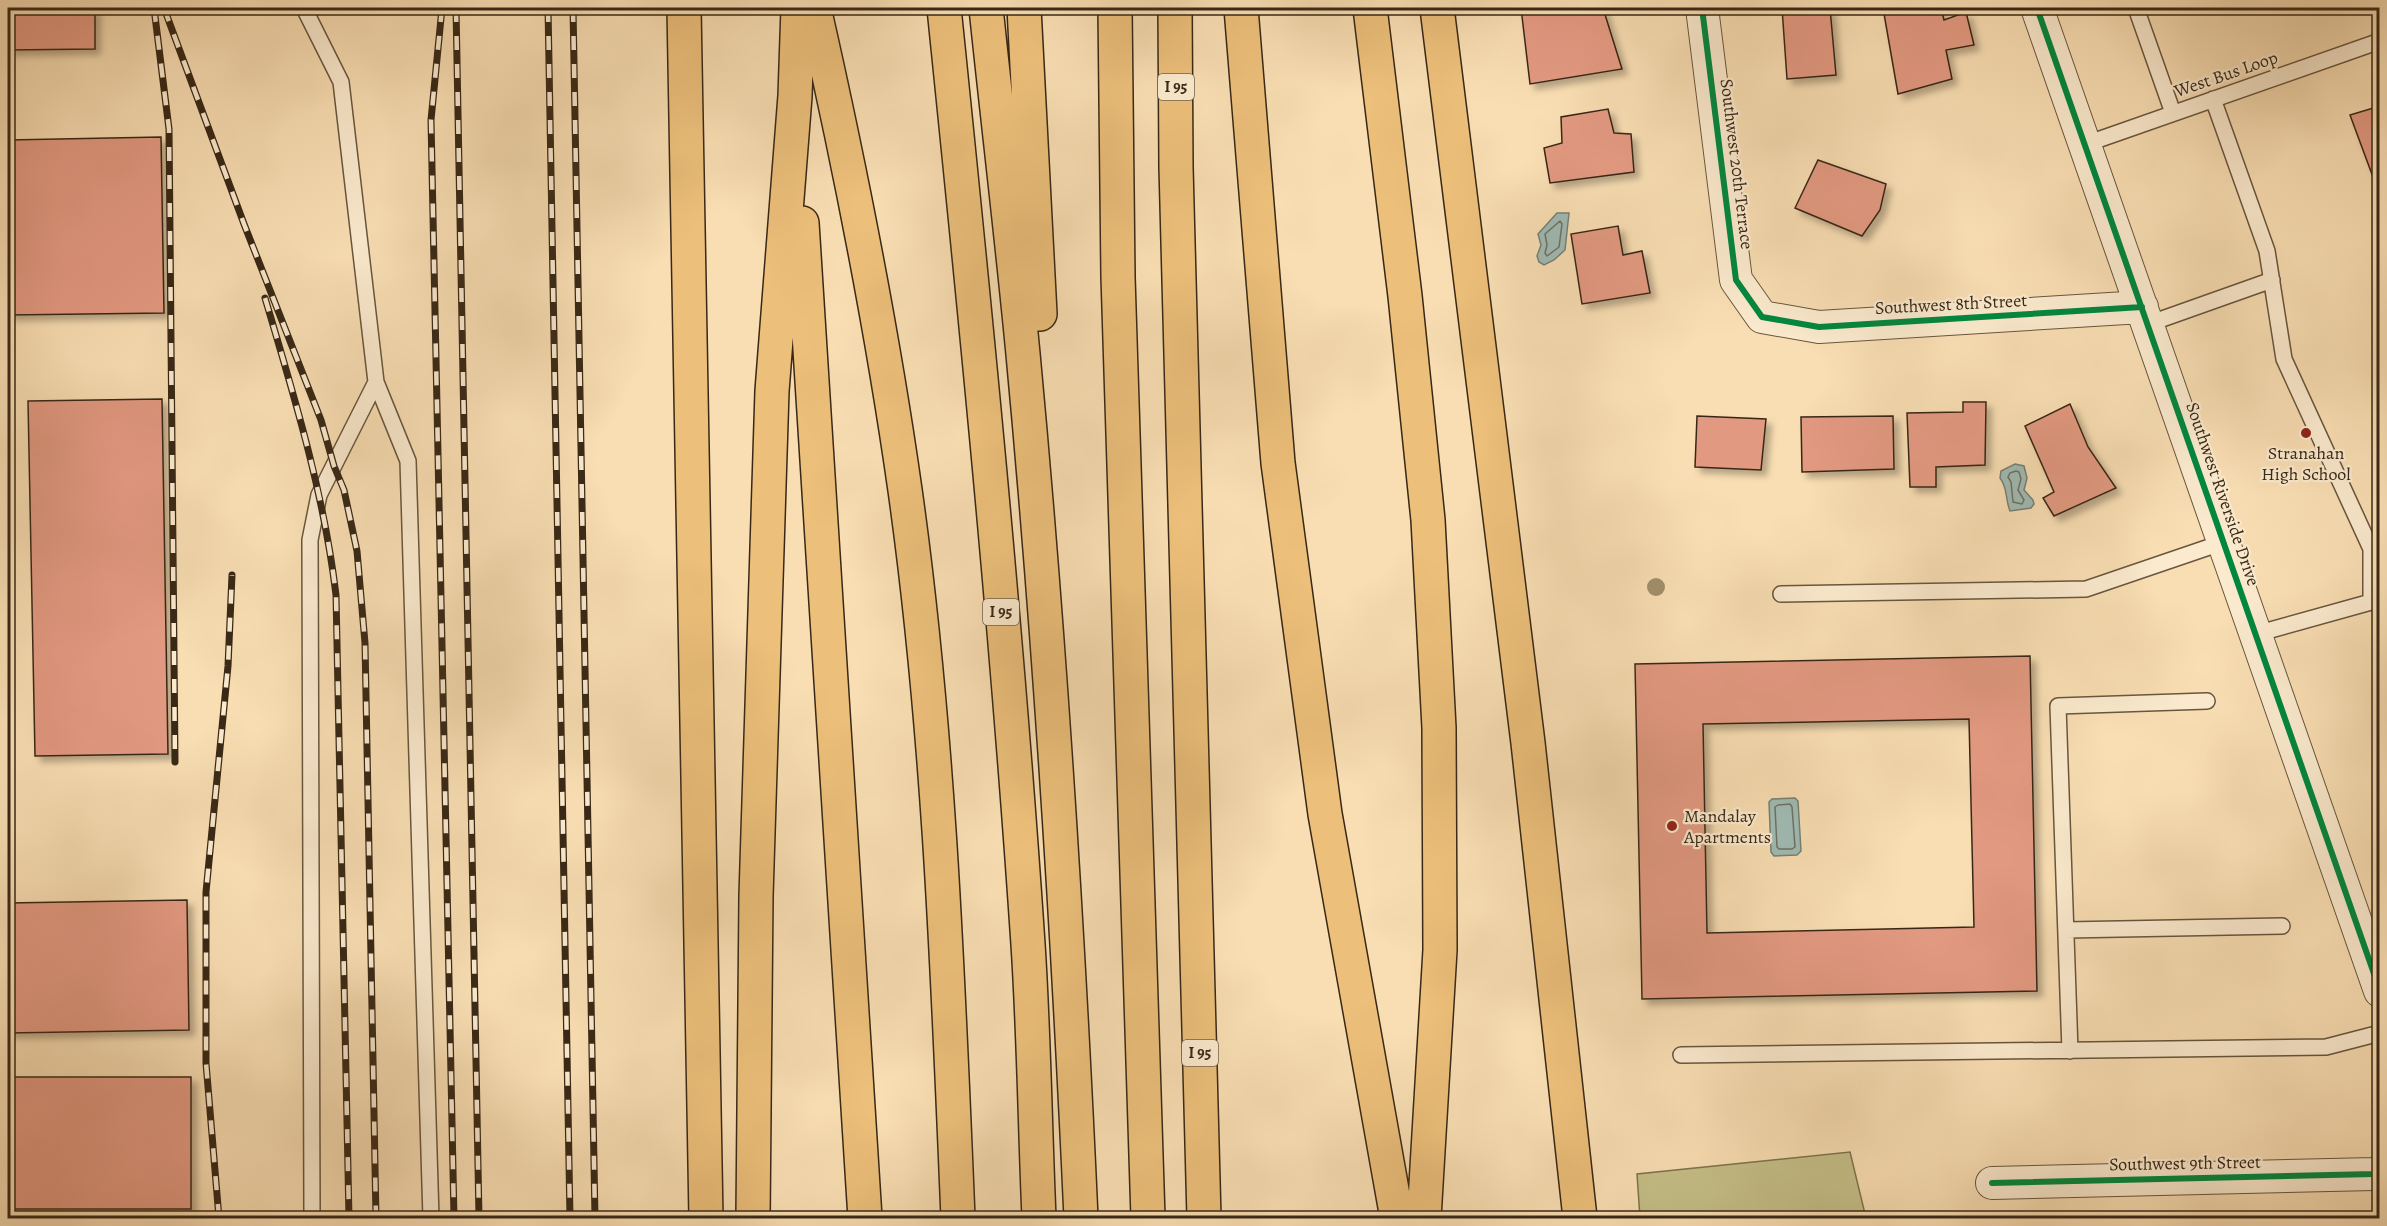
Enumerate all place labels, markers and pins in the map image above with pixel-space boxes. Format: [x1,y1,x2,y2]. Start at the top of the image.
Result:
marker: Stranahan High School [2299,426,2313,440]
place label: Stranahan High School [2261,441,2351,486]
place label: Mandalay Apartments [1683,804,1771,849]
marker: Mandalay Apartments [1665,819,1679,833]

